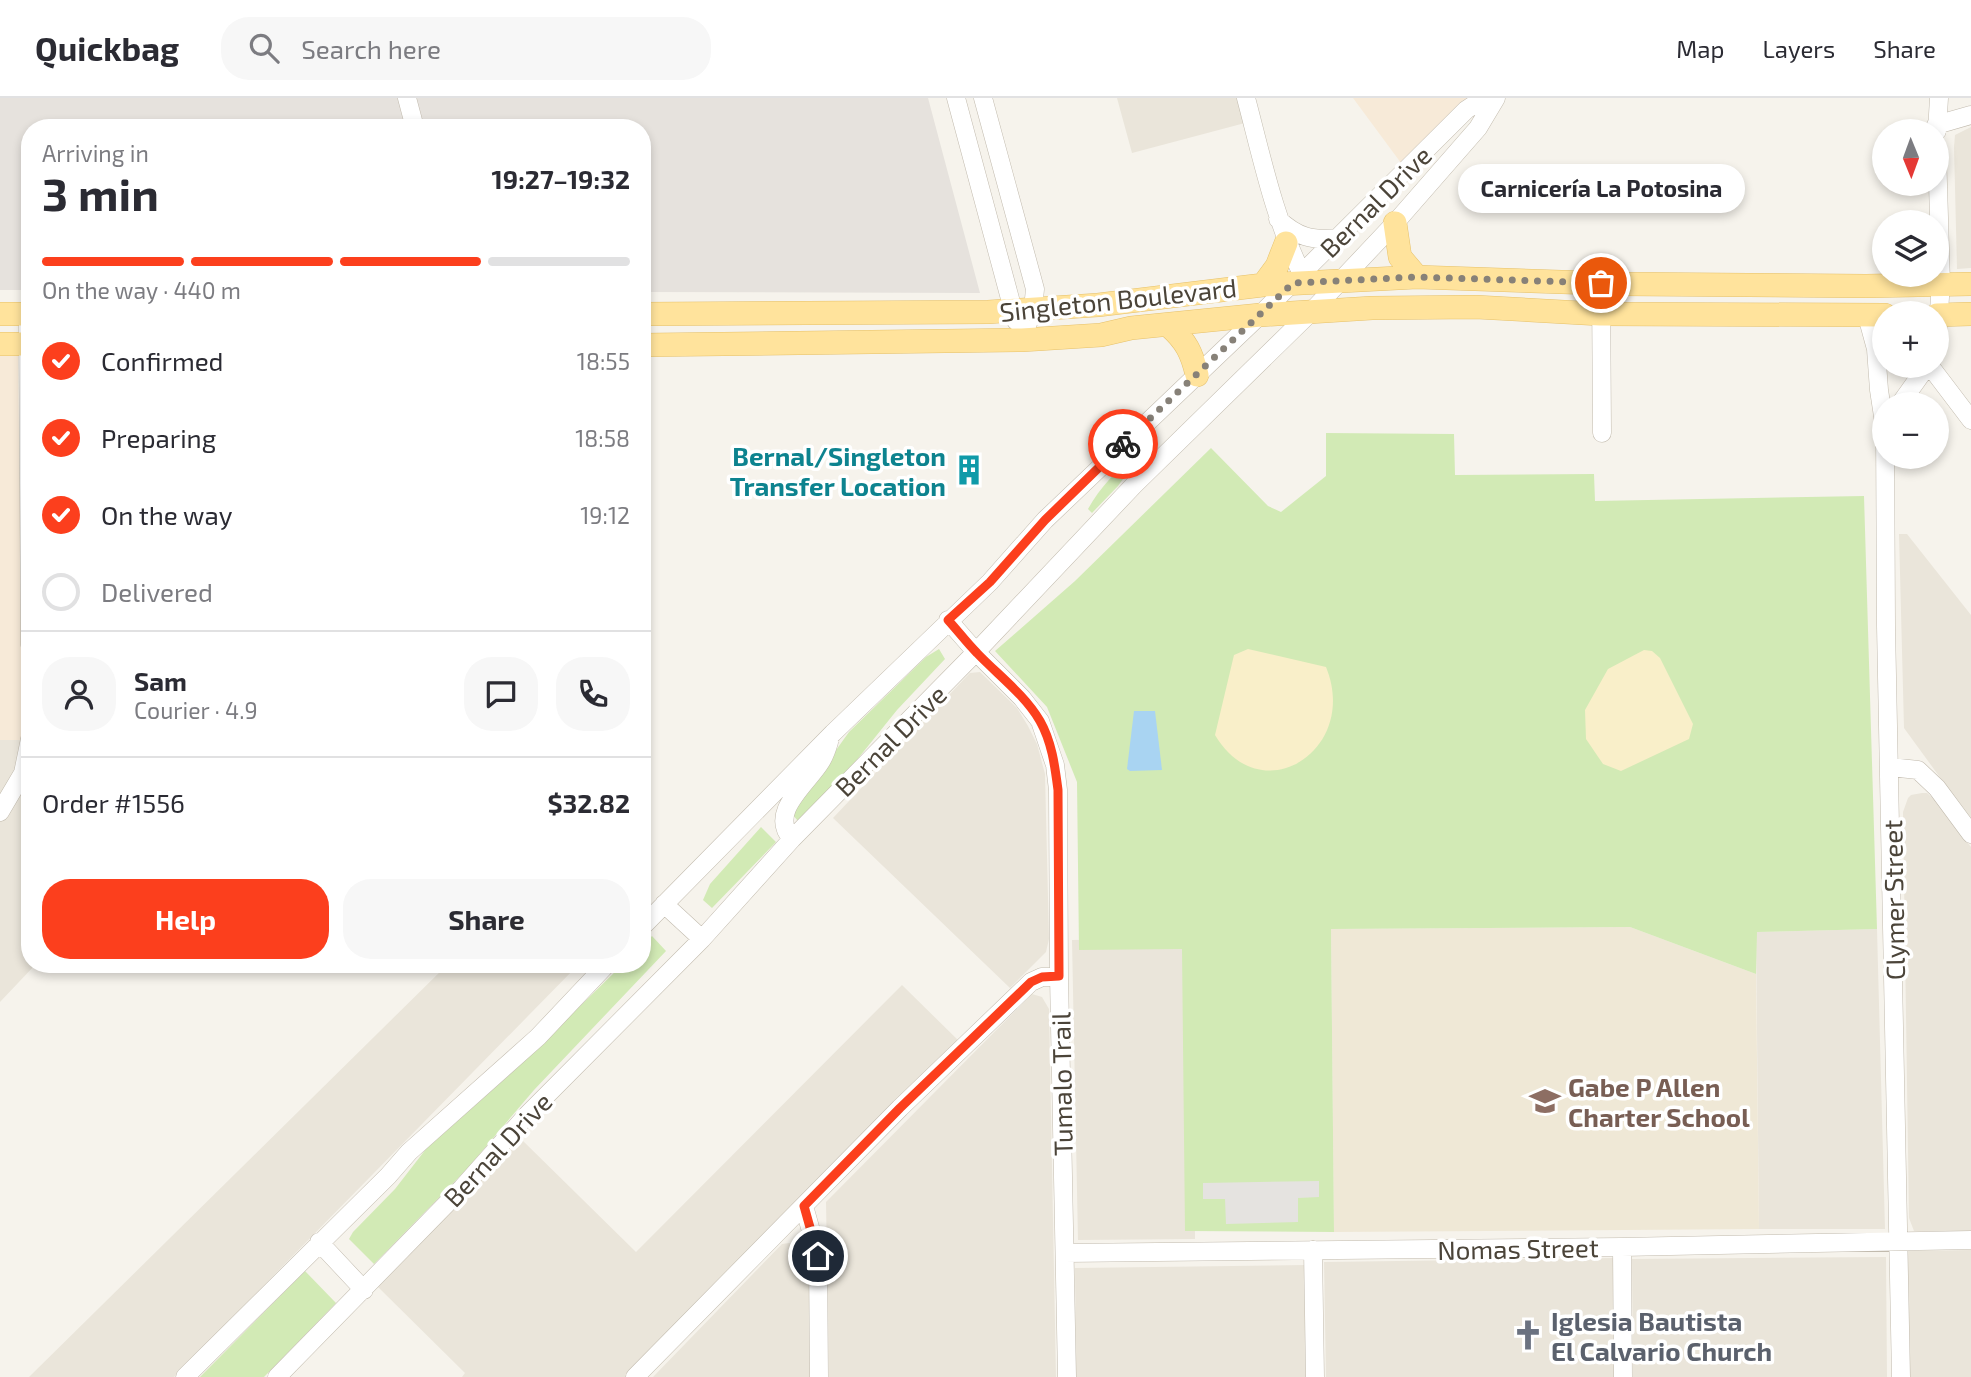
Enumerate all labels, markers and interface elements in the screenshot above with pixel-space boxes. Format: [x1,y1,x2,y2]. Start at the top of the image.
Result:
search box [221,17,711,80]
text: Quickbag [35,28,179,68]
icon: search [245,29,283,67]
text: Search here [301,33,441,64]
text: Map [1676,34,1724,63]
text: Layers [1762,34,1835,63]
text: Share [1873,34,1936,63]
north arrow [1872,119,1950,196]
map controls [1872,119,1949,469]
text: Arriving in [42,139,149,167]
street label: Bernal Drive [1313,139,1437,263]
text: 19:27–19:32 [492,163,630,194]
callout: Carnicería La Potosina [1458,164,1744,213]
text: 3 min [42,165,159,220]
text: Carnicería La Potosina [1481,174,1722,202]
button: layers [1872,210,1949,287]
pin [1571,253,1631,313]
icon: bag [1582,264,1620,302]
street label: Singleton Boulevard [998,271,1238,327]
text: On the way · 440 m [42,276,241,304]
button: + [1872,301,1949,378]
icon: check [42,342,80,380]
text: Confirmed [101,345,224,376]
text: 18:55 [577,347,630,375]
button: − [1872,392,1949,469]
courier [1088,409,1158,479]
icon: check [42,419,80,457]
text: Preparing [101,422,216,453]
text: 18:58 [575,424,630,452]
icon: bike [1104,425,1142,463]
place label: Bernal/Singleton Transfer Location [730,440,946,501]
building icon: Bernal/Singleton Transfer Location [952,453,986,487]
icon: check [42,496,80,534]
text: On the way [101,499,232,530]
text: 19:12 [580,501,630,529]
text: Delivered [101,576,213,607]
button: person [42,657,116,731]
button: chat [464,657,538,731]
button: phone [556,657,630,731]
text: Sam [134,665,187,696]
street label: Bernal Drive [828,678,952,802]
text: Courier · 4.9 [134,696,258,724]
text: Order #1556 [42,787,185,818]
text: $32.82 [547,787,630,818]
street label: Clymer Street [1876,819,1910,980]
button: Help [42,879,329,959]
button: Share [343,879,630,959]
street label: Tumalo Trail [1044,1012,1078,1156]
place label: Gabe P Allen Charter School [1568,1071,1750,1132]
school or university icon: Gabe P Allen Charter School [1528,1084,1562,1118]
street label: Bernal Drive [436,1086,558,1212]
pin [788,1226,848,1286]
street label: Nomas Street [1437,1231,1599,1265]
icon: home [799,1237,837,1275]
place label: Iglesia Bautista El Calvario Church [1551,1305,1772,1366]
church icon: Iglesia Bautista El Calvario Church [1511,1318,1545,1352]

